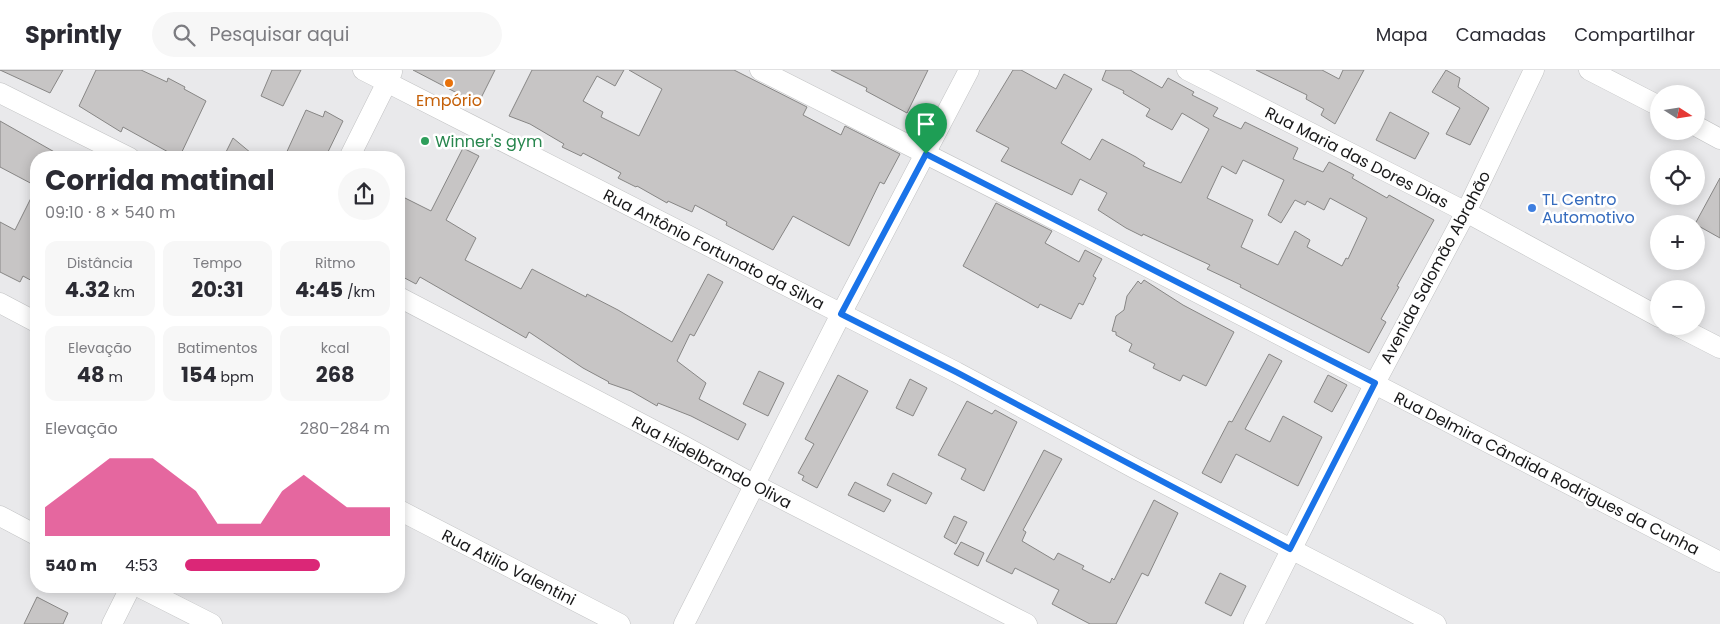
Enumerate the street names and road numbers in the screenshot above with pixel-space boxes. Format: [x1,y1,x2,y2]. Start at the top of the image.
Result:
street label: Rua Maria das Dores Dias [1261,101,1453,214]
street label: Avenida Salomão Abrahão [1375,167,1496,368]
street label: Rua Antônio Fortunato da Silva [599,183,828,315]
street label: Rua Delmira Cândida Rodrigues da Cunha [1390,386,1703,561]
street label: Rua Hidelbrando Oliva [628,410,796,514]
street label: Rua Atilio Valentini [438,524,580,611]

